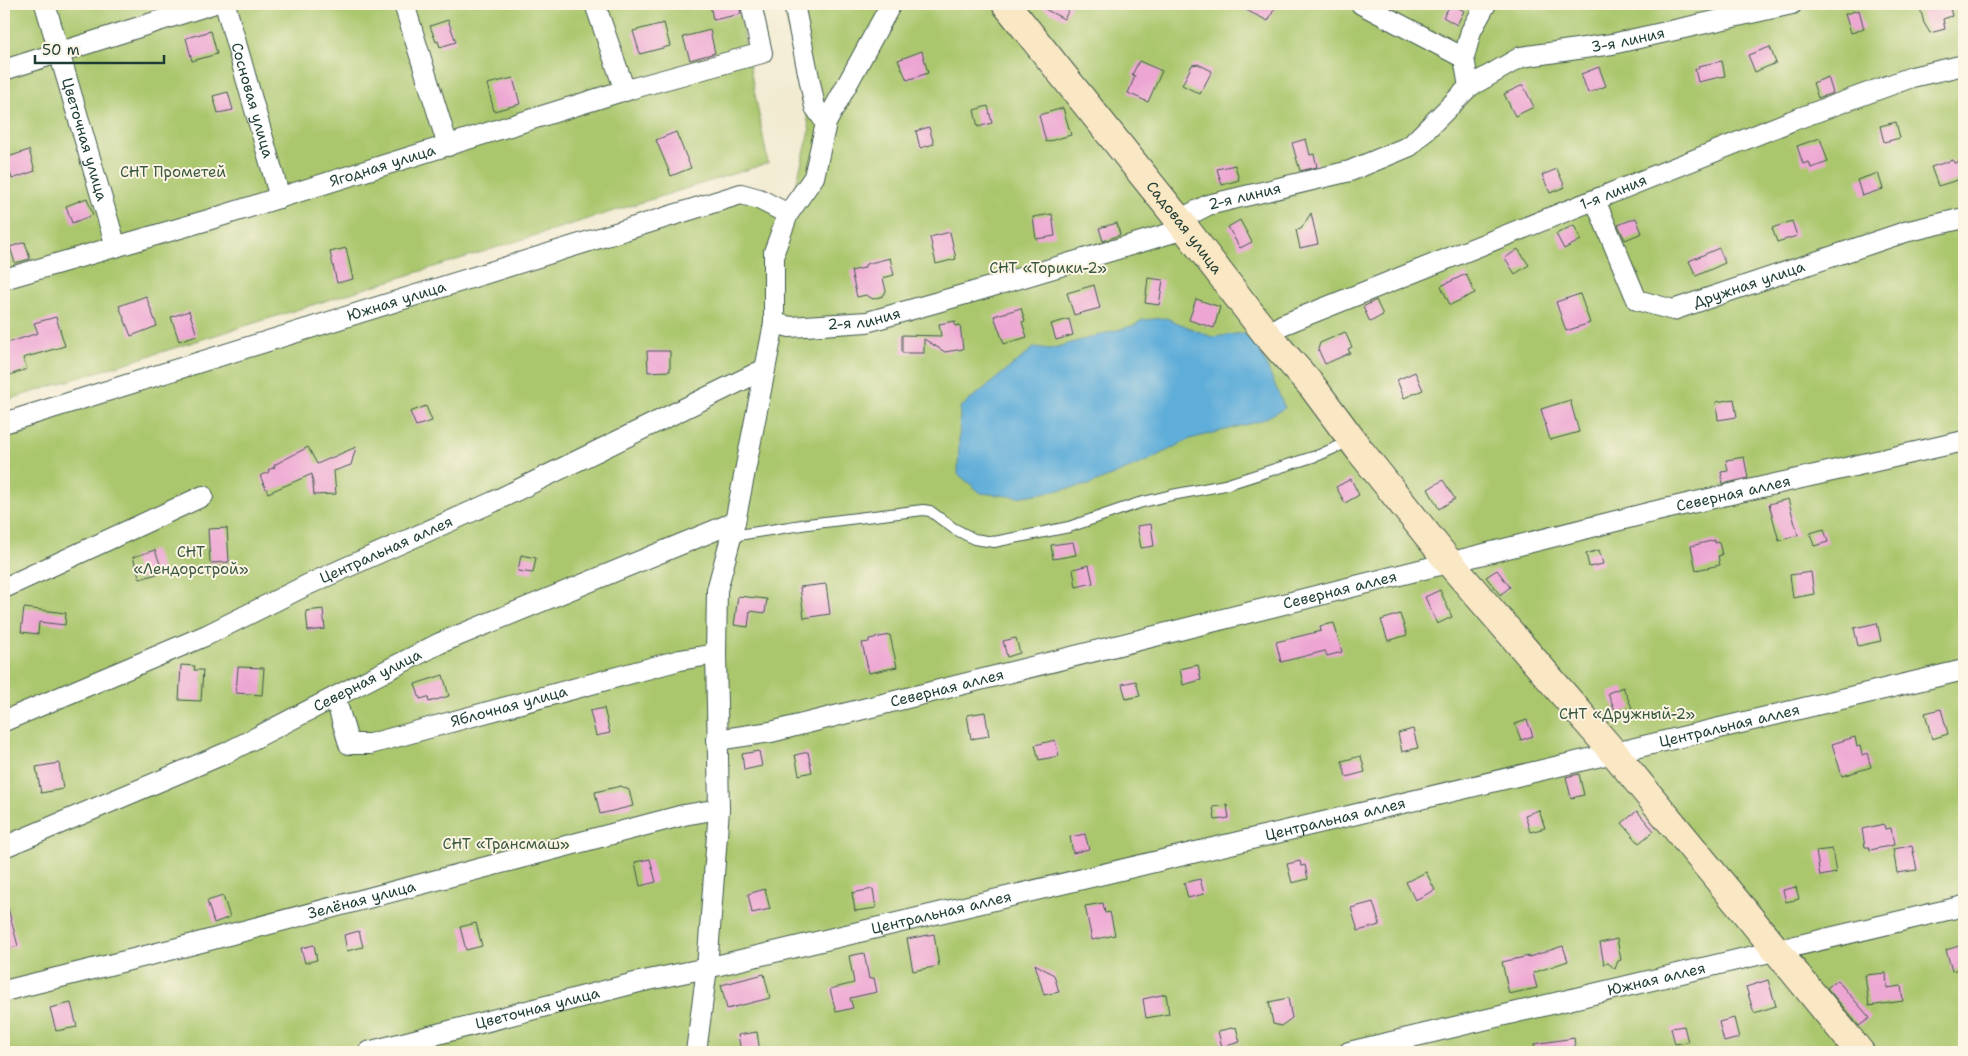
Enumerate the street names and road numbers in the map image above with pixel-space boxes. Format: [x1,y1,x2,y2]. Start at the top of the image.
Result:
street label: 3-я линия [1590,23,1667,57]
street label: Сосновая улица [226,40,278,161]
street label: Цветочная улица [57,75,112,204]
street label: Ягодная улица [327,140,438,192]
street label: 1-я линия [1577,170,1650,215]
street label: Садовая улица [1142,177,1227,279]
street label: 2-я линия [1206,178,1283,215]
street label: Дружная улица [1691,256,1808,312]
street label: Южная улица [345,276,449,326]
street label: 2-я линия [827,303,903,335]
street label: Северная аллея [1674,471,1792,516]
street label: Центральная аллея [316,511,456,588]
street label: Северная аллея [1281,566,1399,614]
street label: Северная улица [310,644,425,716]
street label: Северная аллея [888,664,1006,712]
street label: Яблочная улица [448,681,570,732]
street label: Центральная аллея [1657,699,1802,752]
street label: Центральная аллея [1263,793,1408,845]
street label: Зелёная улица [305,876,418,924]
street label: Центральная аллея [869,886,1013,939]
street label: Южная аллея [1606,958,1707,1000]
street label: Цветочная улица [473,982,602,1034]

